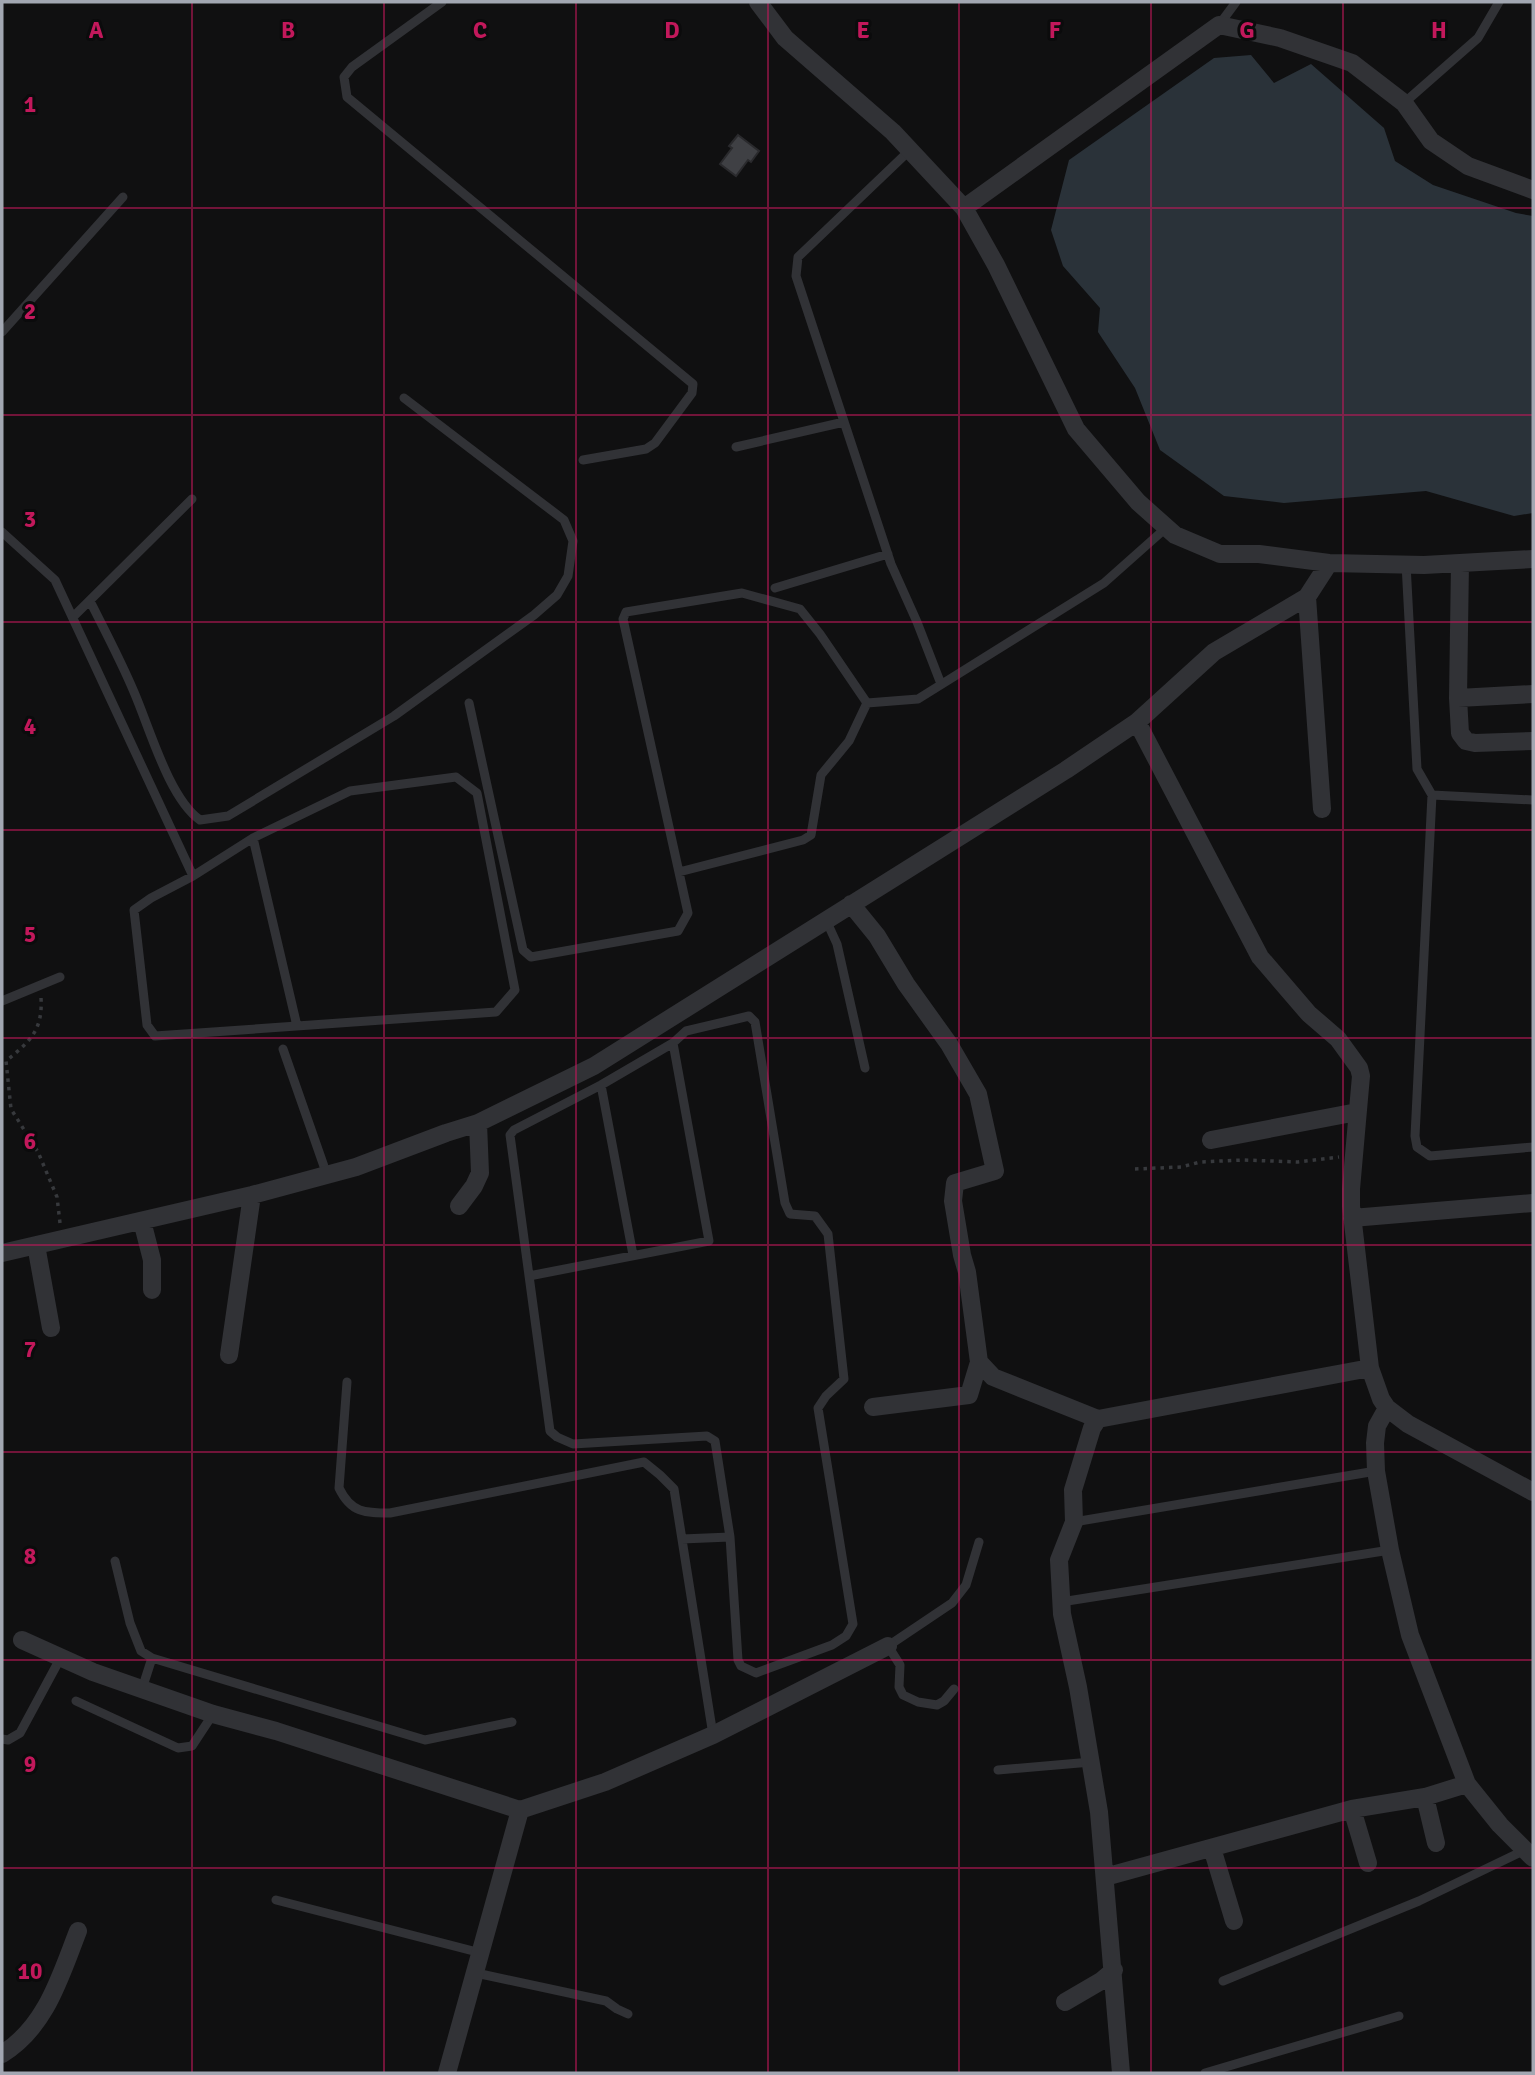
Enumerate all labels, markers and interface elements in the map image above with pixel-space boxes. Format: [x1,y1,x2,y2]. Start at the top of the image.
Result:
text: A [89,16,104,45]
text: B [281,16,295,45]
text: C [473,16,487,45]
text: D [664,16,680,45]
text: E [856,16,870,45]
text: F [1049,16,1061,45]
text: G [1239,16,1255,45]
text: H [1431,16,1447,45]
text: 1 [24,90,36,119]
text: 2 [24,297,36,326]
text: 3 [24,505,36,534]
text: 4 [24,712,36,741]
text: 5 [24,920,36,949]
text: 6 [24,1127,36,1156]
text: 7 [24,1335,36,1364]
text: 8 [24,1542,36,1571]
text: 9 [24,1750,36,1779]
text: 10 [18,1957,42,1986]

